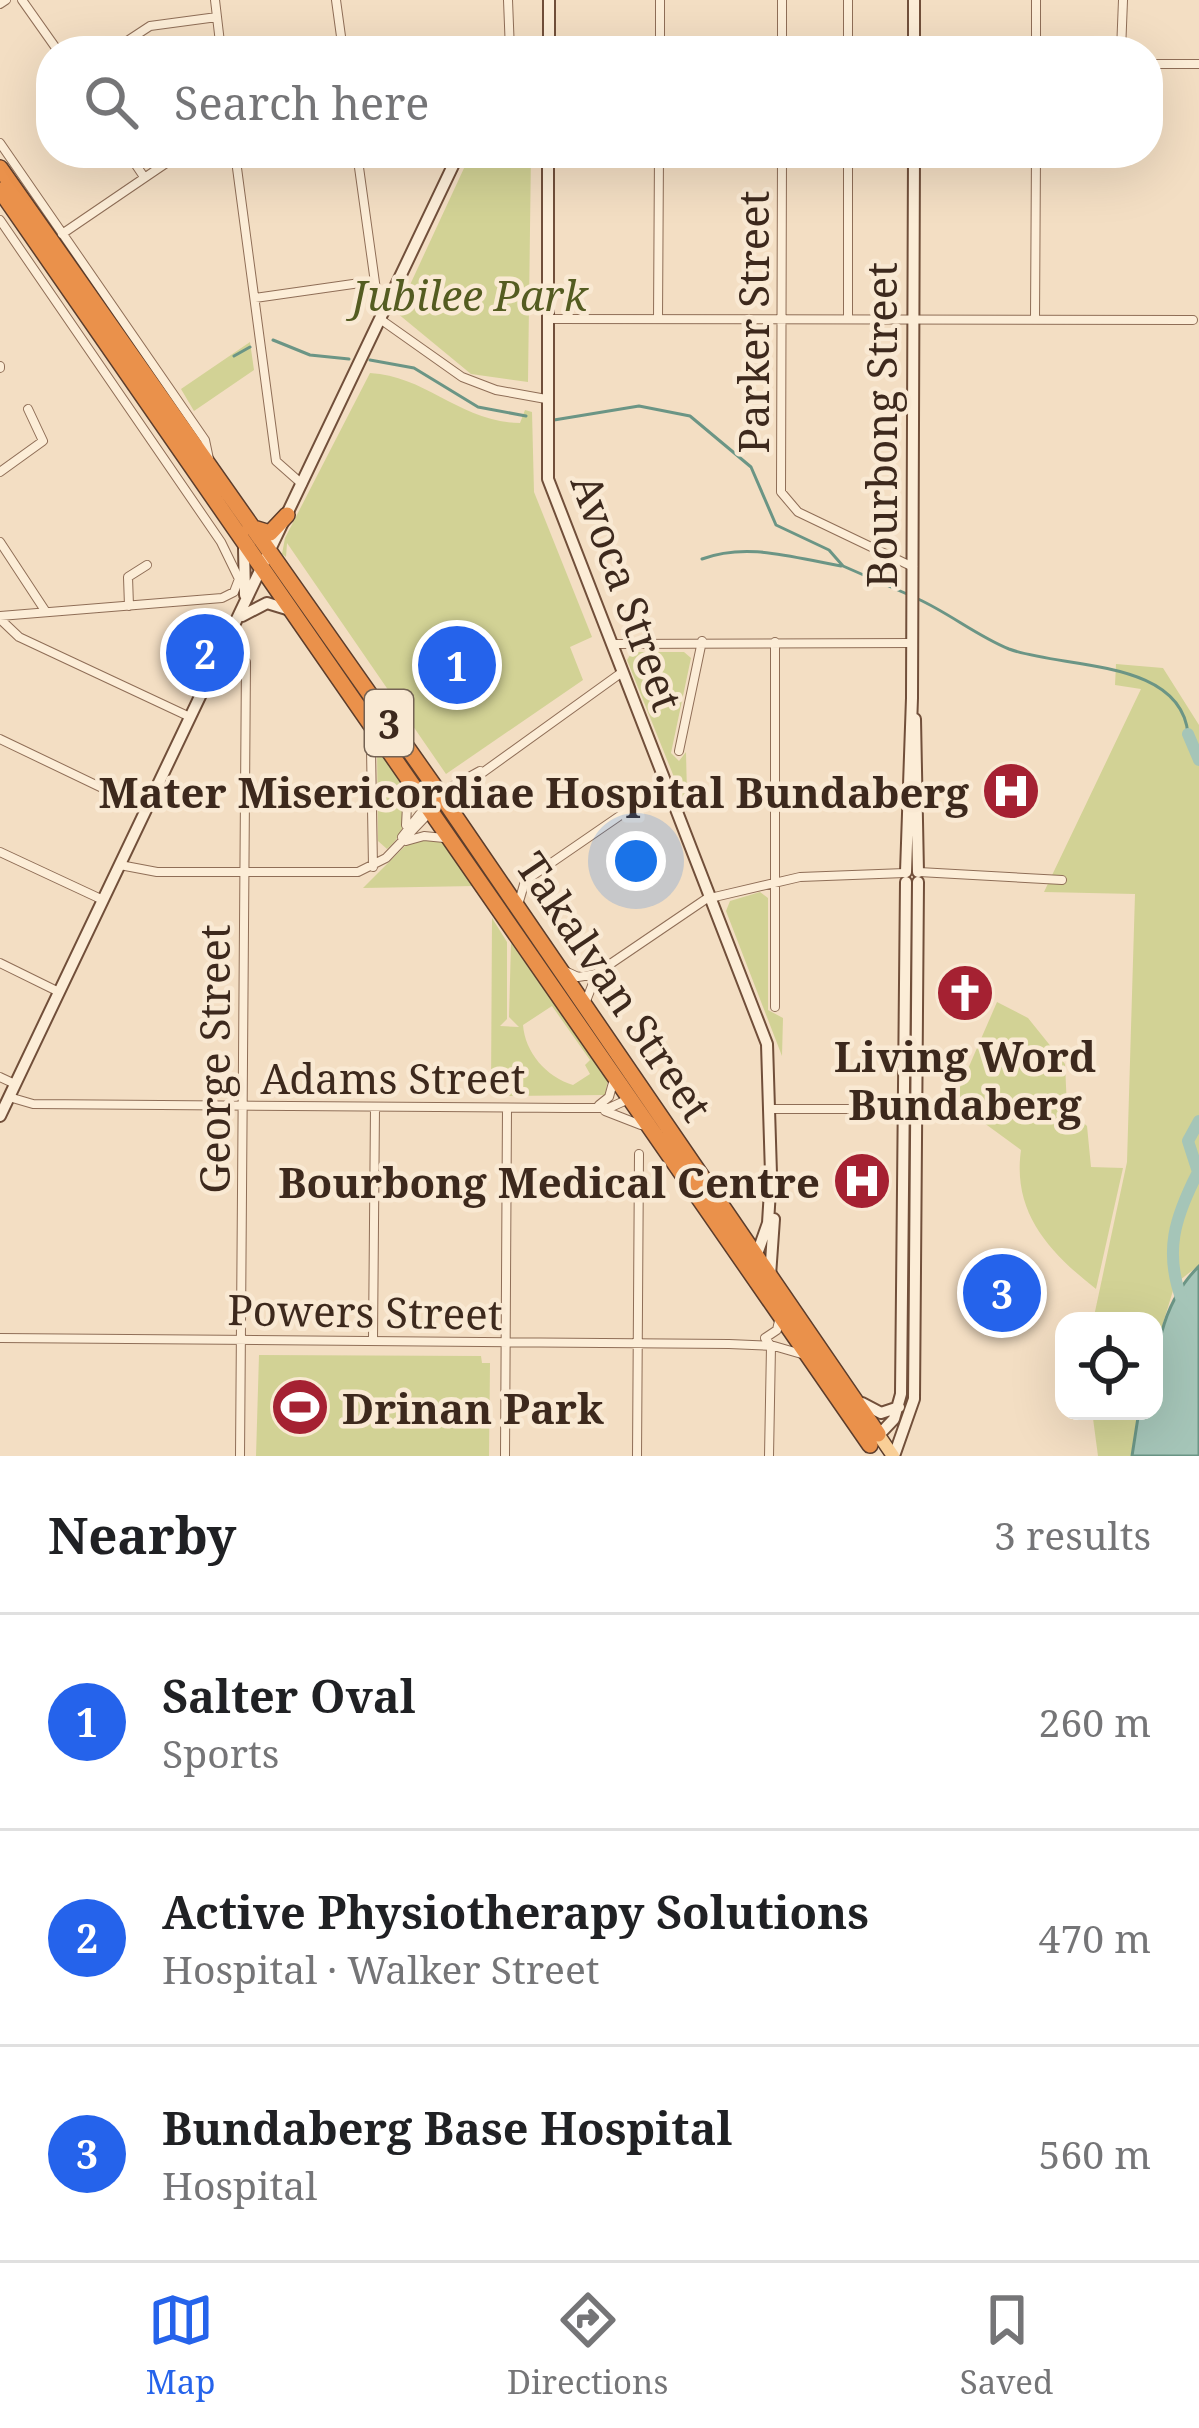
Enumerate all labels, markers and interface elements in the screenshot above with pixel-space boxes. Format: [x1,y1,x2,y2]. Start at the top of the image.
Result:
search box [36,36,1163,168]
icon: search [78,69,144,135]
text: Search here [174,72,429,133]
street label: Parker Street [724,191,781,453]
street label: Bourbong Street [852,262,909,588]
park label: Jubilee Park [345,266,590,323]
street label: Avoca Street [559,466,697,718]
pin: 2 [166,608,244,698]
pin: 1 [418,620,496,710]
road number: 3 [365,690,413,756]
hospital icon: Mater Misericordiae Hospital Bundaberg [980,760,1042,822]
place label: Mater Misericordiae Hospital Bundaberg [98,763,969,820]
your location [606,831,666,891]
street label: Takalvan Street [504,841,726,1131]
street label: George Street [185,924,242,1194]
church icon: Living Word Bundaberg [934,962,996,1024]
place label: Living Word Bundaberg [834,1027,1096,1132]
street label: Adams Street [261,1049,525,1106]
hospital icon: Bourbong Medical Centre [831,1150,893,1212]
place label: Bourbong Medical Centre [278,1153,820,1210]
pin: 3 [963,1248,1041,1338]
street label: Powers Street [227,1280,503,1342]
map controls [1055,1312,1163,1420]
button: locate [1055,1312,1163,1420]
sports icon: Drinan Park [269,1376,331,1438]
place label: Drinan Park [342,1379,604,1436]
text: Nearby [48,1499,236,1569]
text: 3 results [994,1508,1151,1561]
text: Salter Oval [162,1665,416,1726]
text: 1 [76,1695,98,1748]
text: 260 m [1039,1695,1151,1748]
text: Sports [162,1726,279,1779]
text: Active Physiotherapy Solutions [162,1881,869,1942]
text: 2 [76,1911,98,1964]
text: 470 m [1039,1911,1151,1964]
text: Hospital · Walker Street [162,1942,600,1995]
text: Bundaberg Base Hospital [162,2097,732,2158]
text: 3 [76,2127,98,2180]
text: 560 m [1039,2127,1151,2180]
text: Hospital [162,2158,317,2211]
tab: Map [146,2287,216,2404]
tab: Directions [507,2287,668,2404]
tab: Saved [960,2287,1053,2404]

